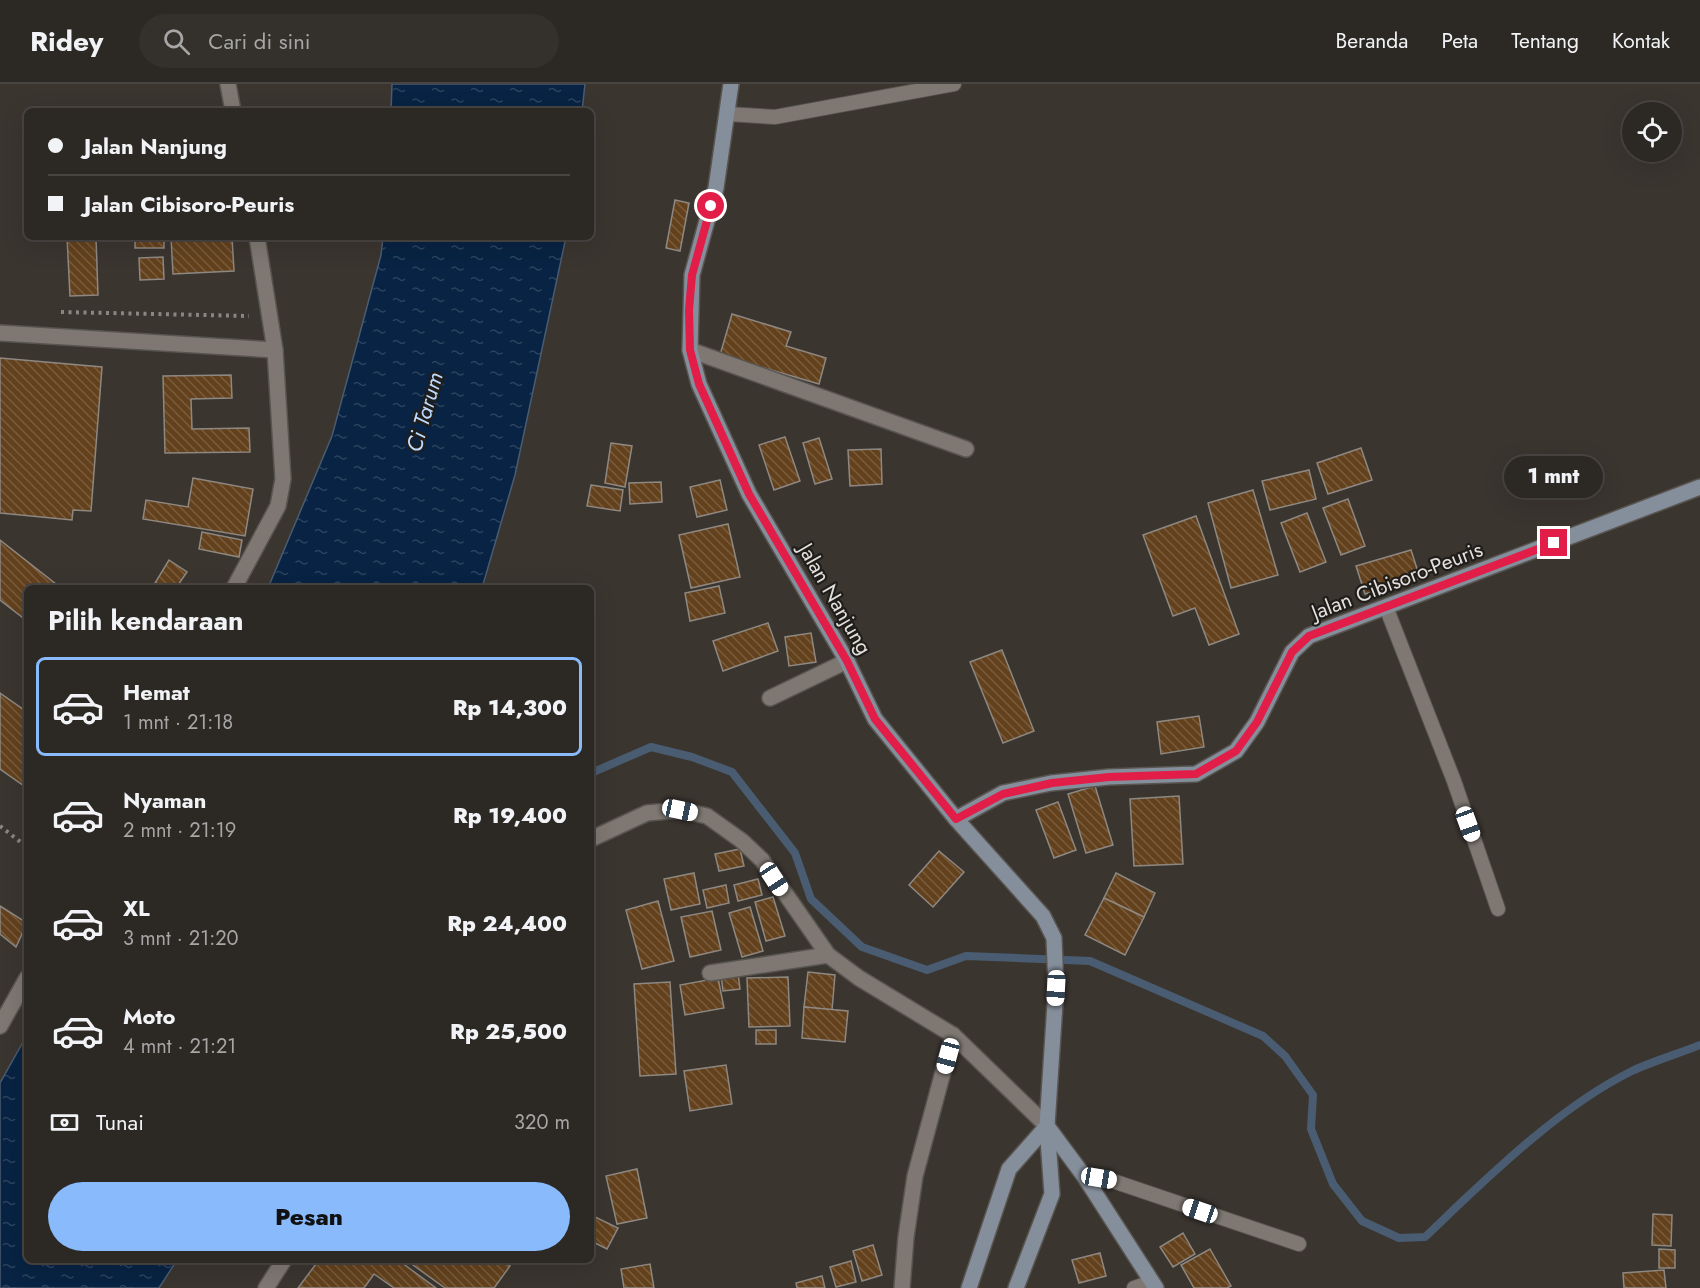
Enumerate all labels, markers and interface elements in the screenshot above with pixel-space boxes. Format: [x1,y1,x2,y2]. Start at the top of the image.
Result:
search box [139,14,559,68]
text: Ridey [30,21,103,62]
icon: search [160,25,193,58]
text: Cari di sini [208,25,311,57]
text: Beranda [1335,26,1408,56]
text: Peta [1441,26,1478,56]
text: Tentang [1511,26,1579,56]
text: Kontak [1612,26,1670,56]
map controls [1622,102,1682,162]
button: locate [1622,102,1682,162]
text: Jalan Nanjung [84,130,227,162]
text: Jalan Cibisoro-Peuris [84,188,294,220]
route start [697,192,724,219]
water label: Ci Tarum [397,368,451,456]
callout: 1 mnt [1504,456,1604,498]
text: 1 mnt [1528,462,1579,491]
route end [1540,529,1567,556]
street label: Jalan Nanjung [789,535,879,660]
street label: Jalan Cibisoro-Peuris [1304,535,1487,629]
text: Pilih kendaraan [48,601,244,640]
text: Hemat [123,676,190,708]
icon: car [51,680,105,734]
text: Rp 14,300 [453,691,567,723]
text: 1 mnt · 21:18 [123,708,233,737]
text: Nyaman [123,784,206,816]
icon: car [51,788,105,842]
car [661,797,699,823]
text: Rp 19,400 [453,799,567,831]
car [1453,804,1483,844]
text: 2 mnt · 21:19 [123,816,236,845]
car [757,859,791,899]
text: XL [123,892,150,924]
icon: car [51,896,105,950]
text: Rp 24,400 [447,907,567,939]
text: 3 mnt · 21:20 [123,924,239,953]
car [1046,970,1066,1006]
text: Moto [123,1000,176,1032]
icon: car [51,1004,105,1058]
text: Rp 25,500 [450,1015,567,1047]
text: 4 mnt · 21:21 [123,1032,236,1061]
car [935,1036,961,1076]
icon: cash [48,1106,81,1139]
text: Tunai [96,1106,144,1138]
text: 320 m [514,1108,570,1137]
car [1080,1166,1118,1190]
button: Pesan [48,1182,570,1251]
car [1180,1197,1220,1225]

